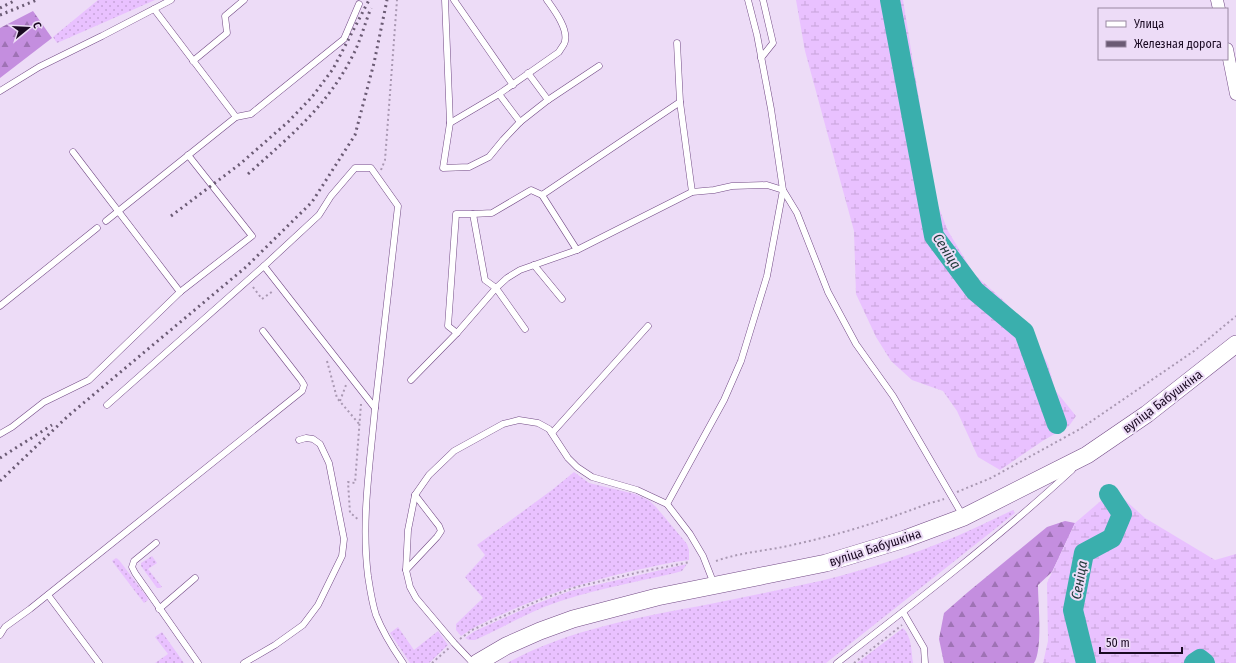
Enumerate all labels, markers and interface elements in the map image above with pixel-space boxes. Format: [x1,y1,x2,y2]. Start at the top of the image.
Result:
north arrow [8,8,48,48]
legend [1098,8,1228,60]
text: Улица [1133,17,1164,31]
text: С [30,20,44,30]
text: Железная дорога [1134,37,1222,51]
water label: Сеніца [929,230,964,272]
street label: вуліца Бабушкіна [1119,367,1205,436]
street label: вуліца Бабушкіна [827,526,923,569]
water label: Сеніца [1068,559,1091,601]
scale bar [1100,629,1182,655]
text: 50 m [1106,636,1130,650]

